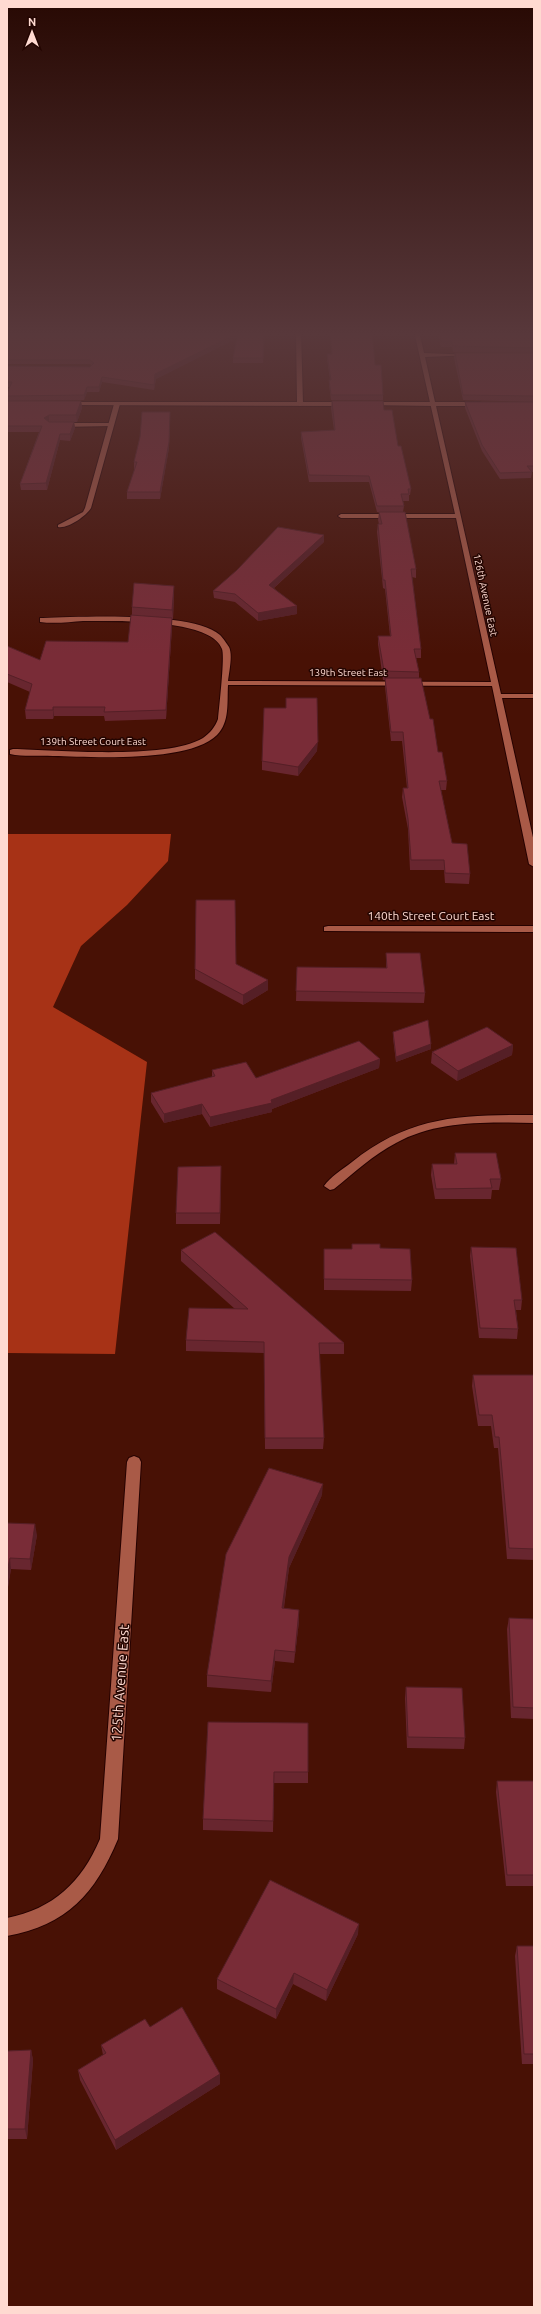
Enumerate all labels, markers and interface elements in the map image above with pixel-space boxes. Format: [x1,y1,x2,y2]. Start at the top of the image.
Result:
north arrow [12,12,52,52]
text: N [28,16,36,28]
street label: 126th Avenue East [471,553,500,637]
street label: 139th Street East [309,667,387,678]
street label: 139th Street Court East [40,736,146,747]
street label: 140th Street Court East [368,909,495,922]
street label: 125th Avenue East [108,1623,132,1742]

